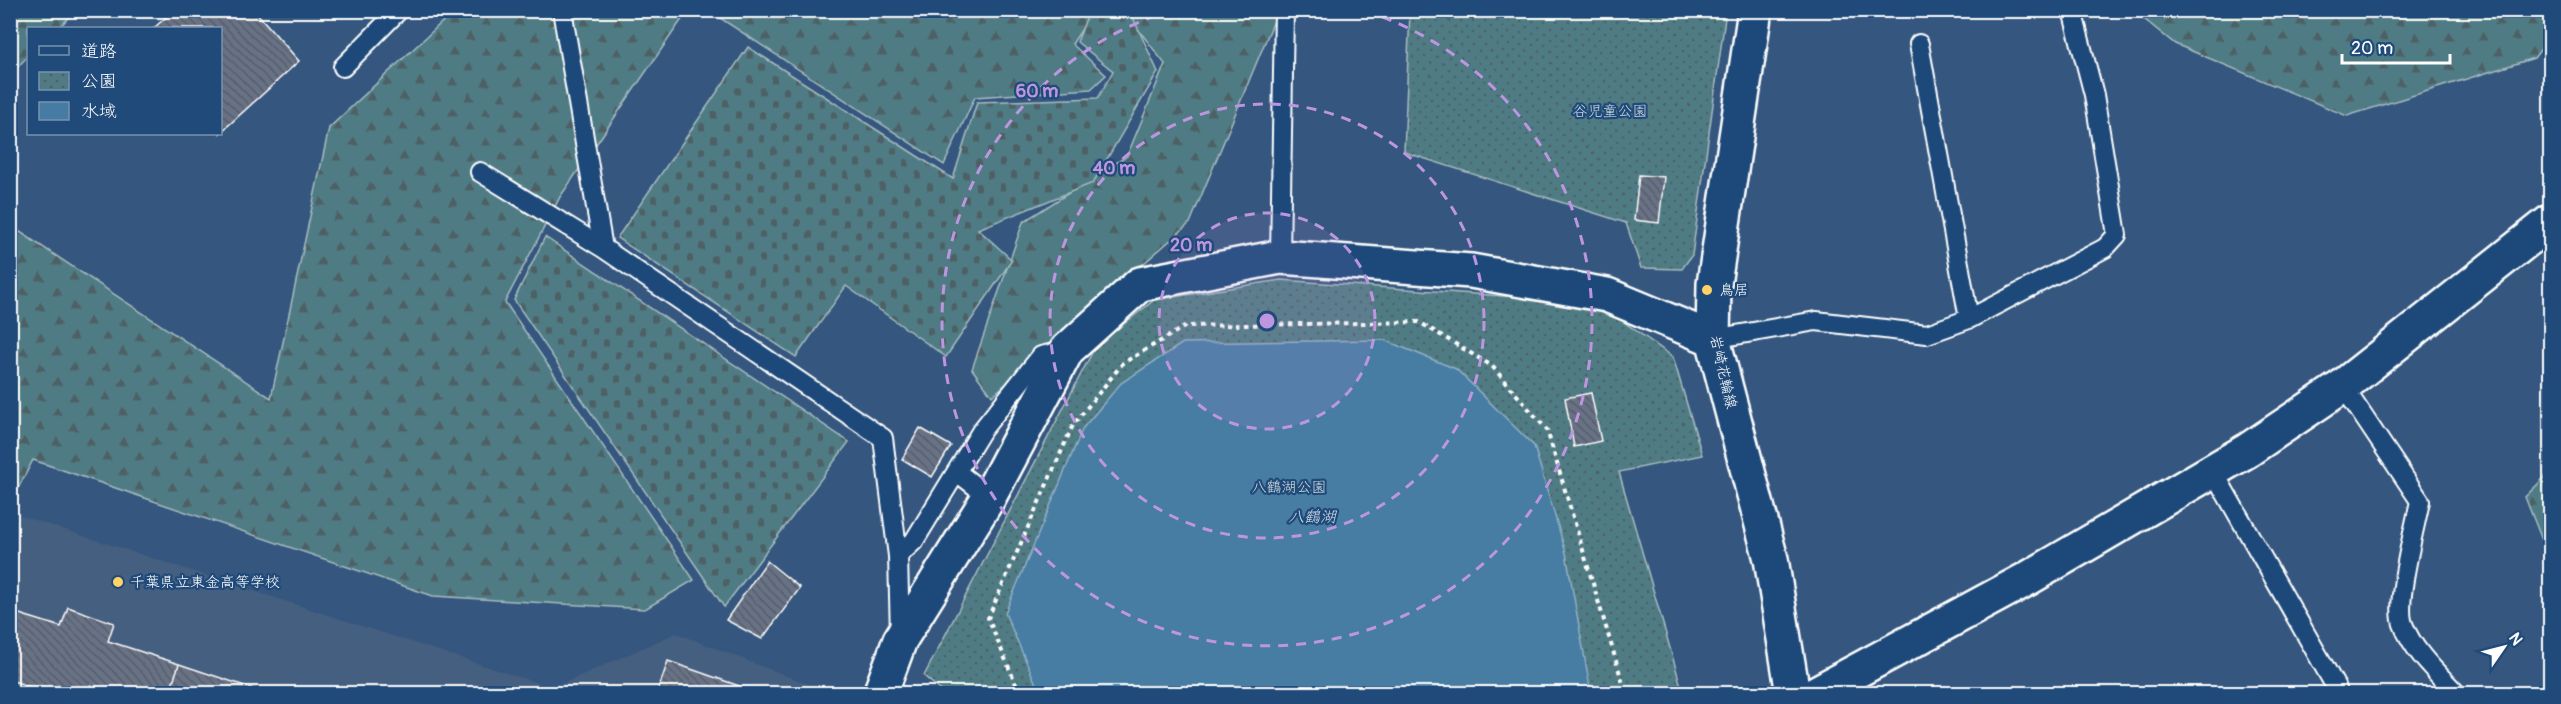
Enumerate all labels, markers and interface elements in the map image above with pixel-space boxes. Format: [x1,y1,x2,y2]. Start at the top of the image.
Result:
legend [27,27,222,135]
scale bar [2342,27,2450,65]
text: 20 m [2351,37,2393,60]
text: 道路 [81,40,117,63]
text: 公園 [81,70,117,93]
text: 60 m [1016,80,1058,103]
text: 水域 [81,100,117,123]
park label: 谷児童公園 [1572,102,1648,121]
text: 40 m [1093,157,1135,180]
text: 20 m [1170,234,1212,257]
place label: 鳥居 [1719,281,1749,300]
marker: 鳥居 [1700,283,1714,297]
centre of rings [1257,311,1277,331]
street label: 岩崎花輪線 [1705,333,1741,411]
park label: 八鶴湖公園 [1251,478,1327,497]
water label: 八鶴湖 [1288,507,1338,527]
place label: 千葉県立東金高等学校 [130,573,280,592]
marker: 千葉県立東金高等学校 [111,575,125,589]
north arrow [2474,617,2534,677]
text: N [2504,629,2527,649]

